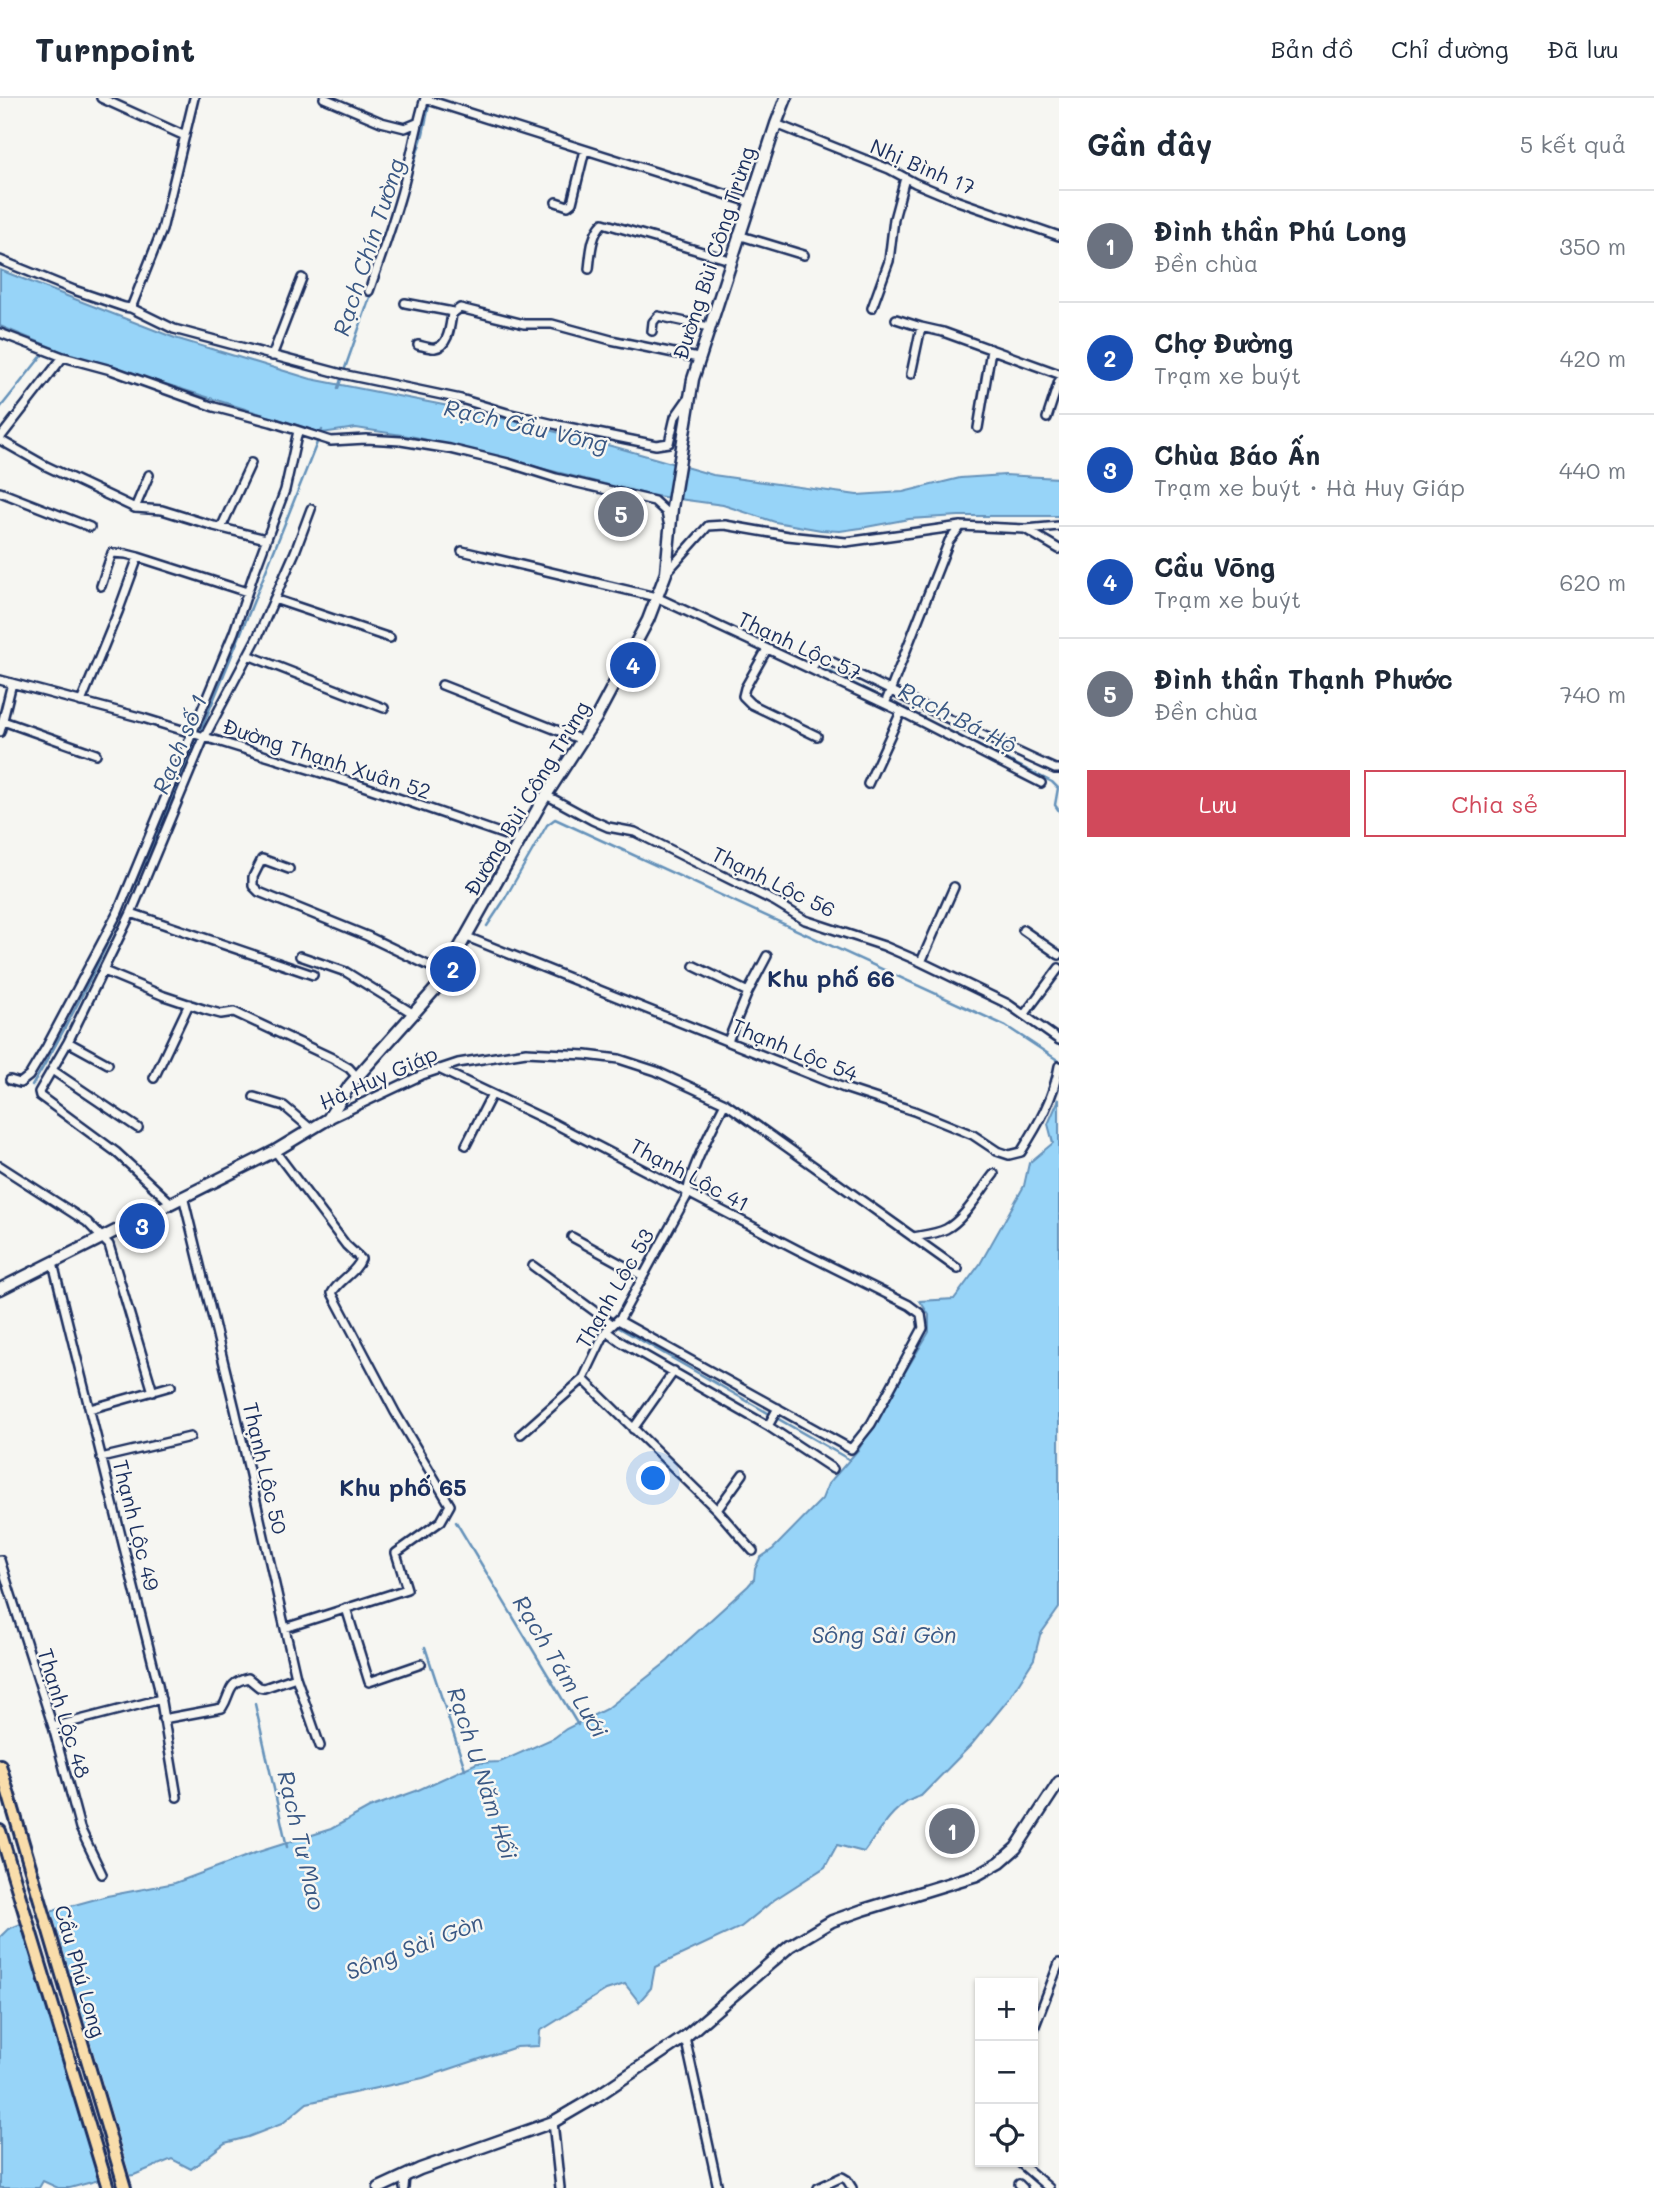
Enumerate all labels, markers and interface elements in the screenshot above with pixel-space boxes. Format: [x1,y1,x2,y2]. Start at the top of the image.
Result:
text: Turnpoint [35,27,195,70]
text: Bản đồ [1271,33,1353,64]
text: Chỉ đường [1391,33,1509,64]
text: Đã lưu [1547,33,1619,64]
text: Gần đây [1087,124,1212,164]
text: 5 kết quả [1520,129,1626,159]
street label: Nhị Bình 17 [866,132,980,200]
street label: Đường Bùi Công Trừng [666,143,760,363]
water label: Rạch Chín Tường [325,155,411,339]
text: Đình thần Phú Long [1154,214,1406,248]
text: 1 [1105,231,1115,261]
text: 350 m [1559,231,1626,261]
text: Đền chùa [1154,248,1258,278]
text: Chợ Đường [1154,326,1293,360]
text: 2 [1104,343,1116,373]
text: 420 m [1560,343,1626,373]
text: Trạm xe buýt [1154,360,1301,390]
water label: Rạch Cầu Võng [441,392,611,458]
text: Chùa Báo Ấn [1154,438,1320,472]
text: 3 [1103,455,1117,485]
text: 440 m [1559,455,1626,485]
text: Trạm xe buýt · Hà Huy Giáp [1154,472,1465,502]
pin: 5 [598,488,644,540]
text: Cầu Võng [1154,550,1275,584]
text: 4 [1103,567,1117,597]
text: 620 m [1559,567,1626,597]
text: Trạm xe buýt [1154,584,1301,614]
street label: Thạnh Lộc 57 [734,605,866,685]
pin: 4 [610,639,656,691]
text: Đình thần Thạnh Phước [1154,662,1453,696]
water label: Rạch Bá Hộ [894,674,1022,760]
text: 5 [1103,679,1117,709]
text: 740 m [1560,679,1626,709]
water label: Rạch số 1 [145,690,213,798]
street label: Đường Bùi Công Trừng [457,696,595,900]
text: Đền chùa [1154,696,1258,726]
street label: Đường Thạnh Xuân 52 [220,712,434,804]
button: Lưu [1087,770,1350,837]
button: Chia sẻ [1364,770,1626,837]
street label: Thạnh Lộc 56 [708,839,840,923]
pin: 2 [430,943,476,995]
district label: Khu phố 66 [767,963,895,993]
street label: Thạnh Lộc 54 [728,1011,863,1087]
street label: Hà Huy Giáp [315,1039,441,1115]
street label: Thạnh Lộc 41 [626,1131,754,1217]
pin: 3 [119,1200,165,1252]
street label: Thạnh Lộc 53 [569,1223,659,1353]
street label: Thạnh Lộc 50 [238,1399,294,1537]
street label: Thạnh Lộc 49 [108,1457,166,1593]
your location [636,1461,670,1495]
district label: Khu phố 65 [339,1472,467,1502]
water label: Rạch Tám Lưới [507,1589,615,1743]
water label: Sông Sài Gòn [811,1619,957,1649]
street label: Thạnh Lộc 48 [32,1645,98,1781]
water label: Rạch U Năm Hối [441,1683,525,1863]
water label: Rạch Tư Mao [271,1767,333,1913]
pin: 1 [929,1805,975,1857]
street label: Cầu Phú Long [49,1902,113,2040]
water label: Sông Sài Gòn [341,1906,487,1986]
map controls [975,1978,1038,2167]
button: + [975,1978,1038,2041]
button: − [975,2041,1038,2104]
button: locate [975,2104,1038,2167]

